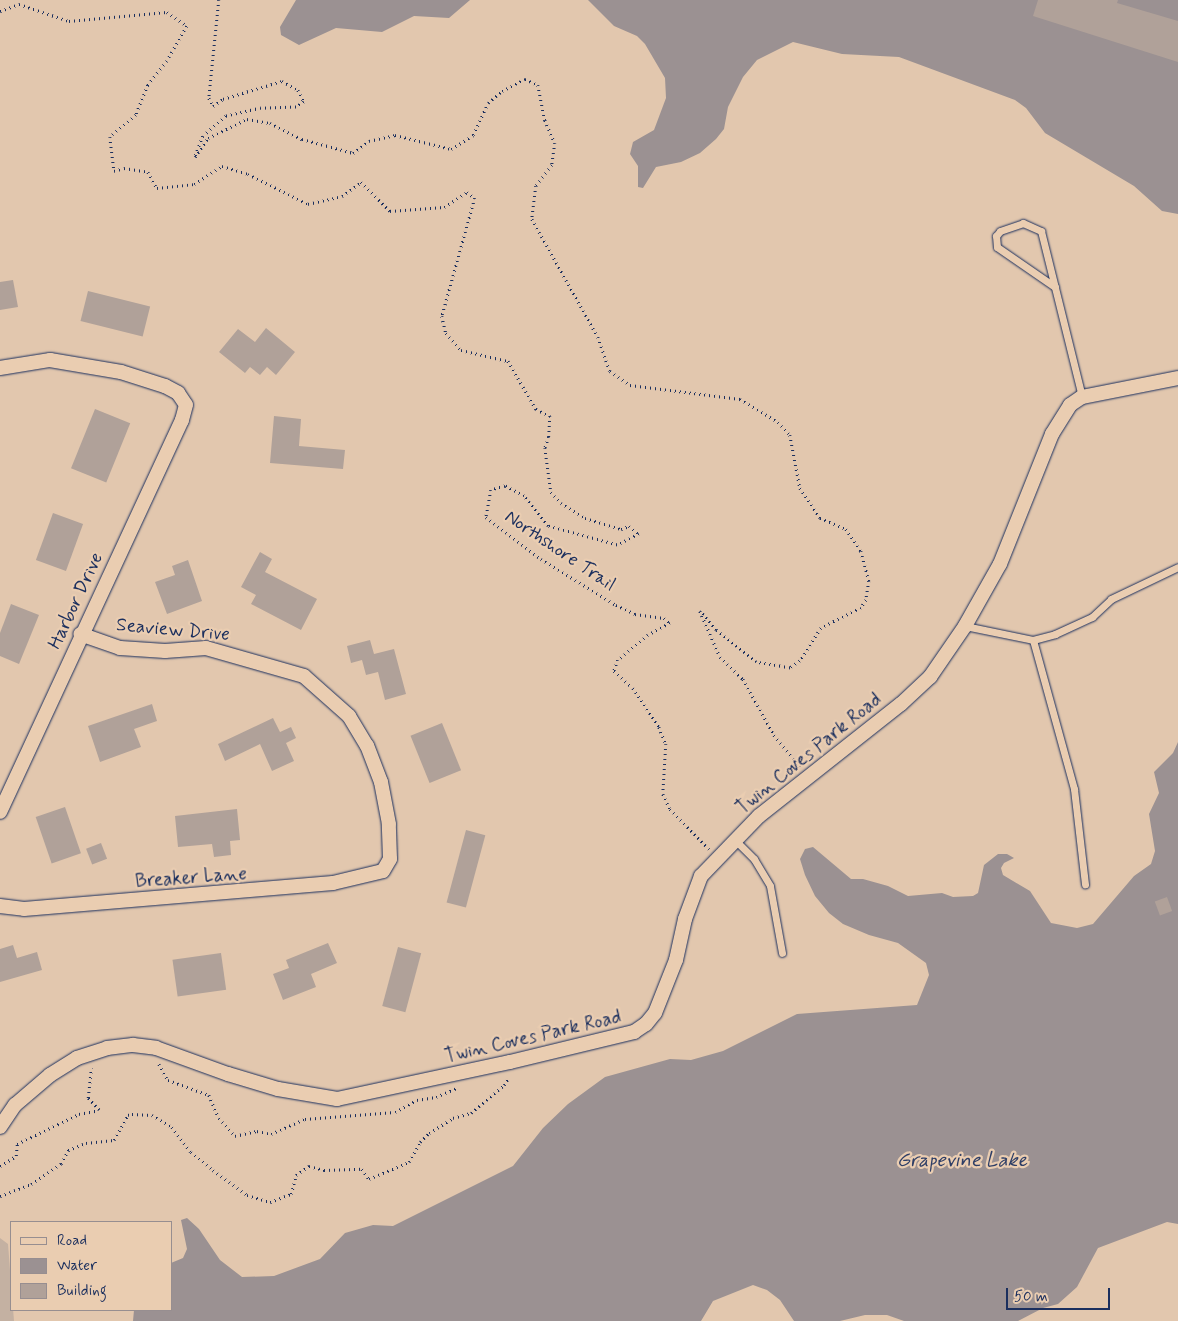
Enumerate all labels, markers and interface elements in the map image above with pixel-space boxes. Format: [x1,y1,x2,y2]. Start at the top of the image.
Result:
street label: Northshore Trail [502,507,618,595]
street label: Harbor Drive [44,550,108,652]
street label: Seaview Drive [115,614,231,646]
street label: Twin Coves Park Road [732,689,886,819]
street label: Breaker Lane [136,863,246,893]
street label: Twin Coves Park Road [443,1006,623,1068]
water label: Grapevine Lake [896,1148,1028,1172]
legend [10,1221,172,1311]
text: Road [57,1231,87,1251]
text: Water [57,1256,97,1276]
scale bar [1008,1278,1112,1310]
text: Building [57,1281,107,1301]
text: 50 m [1014,1287,1048,1307]

